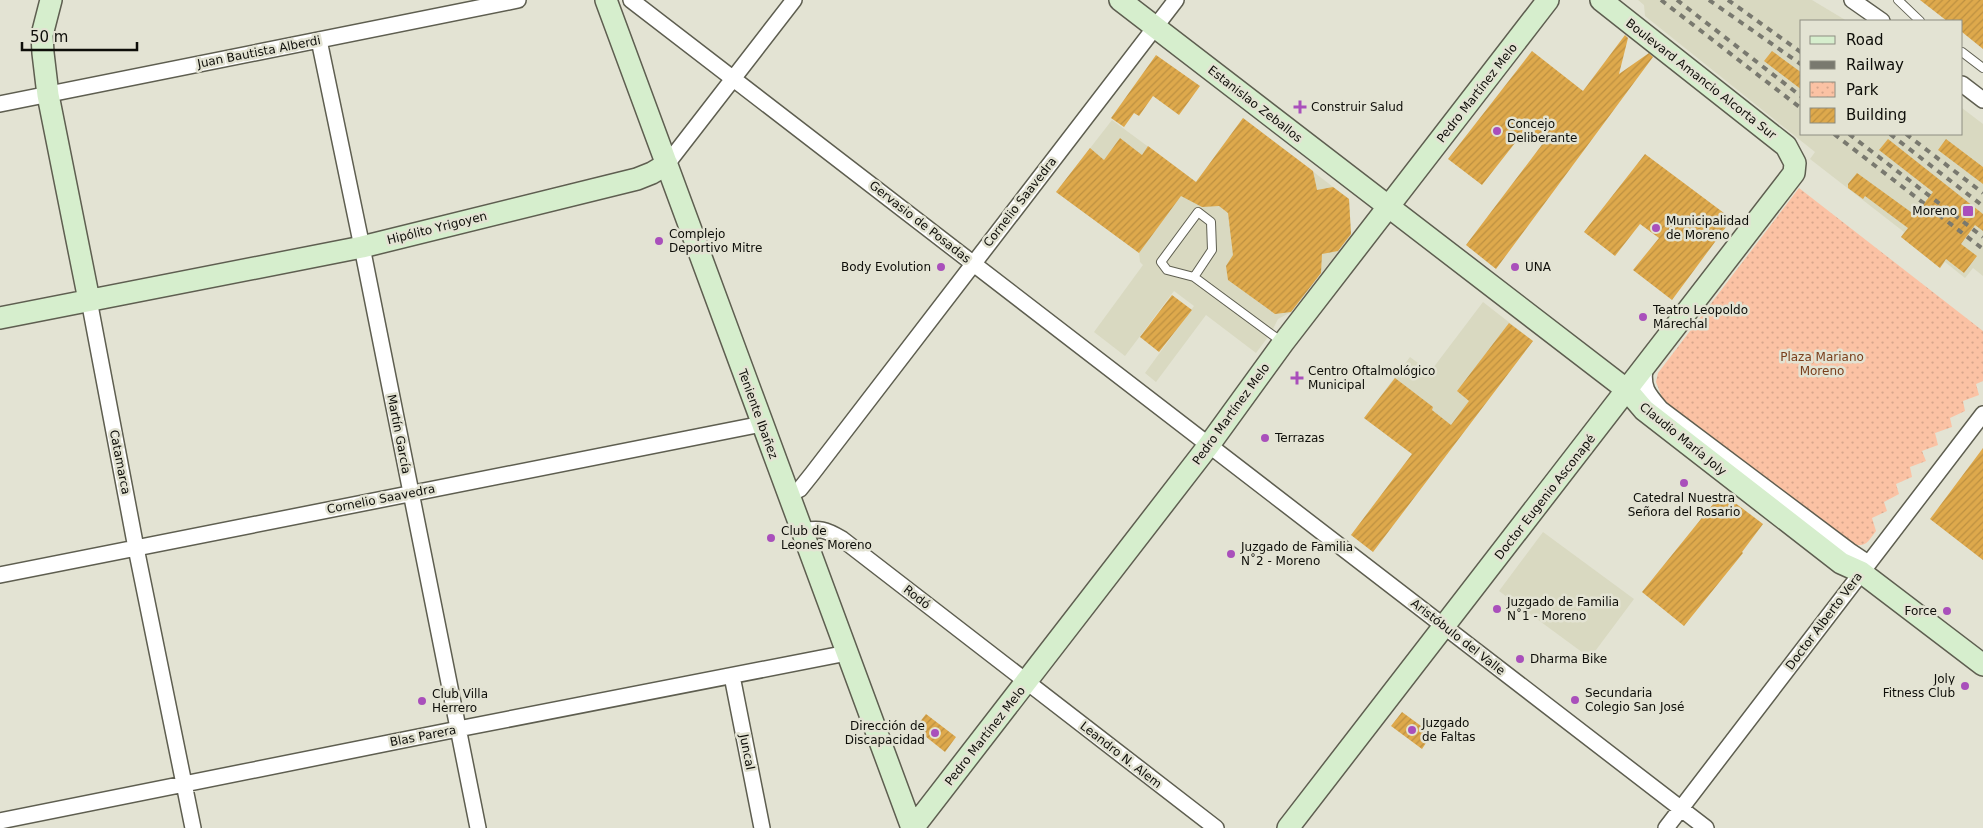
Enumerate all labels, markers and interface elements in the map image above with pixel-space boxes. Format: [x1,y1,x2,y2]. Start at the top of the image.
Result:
street label: Boulevard Amancio Alcorta Sur [1623,16,1779,142]
scale bar [22,20,138,52]
legend [1800,20,1963,135]
text: 50 m [30,28,68,46]
text: Road [1846,31,1884,49]
street label: Juan Bautista Alberdi [195,33,322,71]
street label: Pedro Martínez Melo [1434,41,1520,145]
text: Railway [1846,56,1904,74]
street label: Estanislao Zeballos [1205,63,1305,145]
text: Park [1846,81,1879,99]
marker: Construir Salud [1293,100,1307,114]
place label: Construir Salud [1311,100,1403,114]
text: Building [1846,106,1907,124]
place label: Concejo Deliberante [1507,117,1577,145]
marker: Concejo Deliberante [1491,125,1503,137]
street label: Cornelio Saavedra [981,154,1059,250]
street label: Gervasio de Posadas [867,178,973,266]
place label: Moreno [1912,204,1957,218]
marker: Moreno [1961,204,1975,218]
street label: Hipólito Yrigoyen [386,209,488,247]
place label: Municipalidad de Moreno [1666,214,1749,242]
marker: Municipalidad de Moreno [1650,222,1662,234]
place label: Complejo Deportivo Mitre [669,227,762,255]
marker: Complejo Deportivo Mitre [653,235,665,247]
place label: Body Evolution [841,260,931,274]
place label: UNA [1525,260,1552,274]
marker: Body Evolution [935,261,947,273]
marker: UNA [1509,261,1521,273]
place label: Teatro Leopoldo Marechal [1652,303,1748,331]
marker: Teatro Leopoldo Marechal [1637,311,1649,323]
park label: Plaza Mariano Moreno [1780,350,1864,378]
street label: Pedro Martínez Melo [1190,361,1272,467]
place label: Centro Oftalmológico Municipal [1308,364,1435,392]
street label: Teniente Ibañez [735,366,781,461]
marker: Centro Oftalmológico Municipal [1290,371,1304,385]
street label: Martín García [384,393,414,475]
street label: Claudio María Joly [1637,400,1729,478]
street label: Catamarca [107,429,133,495]
place label: Terrazas [1274,431,1325,445]
marker: Terrazas [1259,432,1271,444]
street label: Doctor Eugenio Asconapé [1492,432,1598,562]
marker: Catedral Nuestra Señora del Rosario [1678,477,1690,489]
street label: Cornelio Saavedra [326,482,436,516]
place label: Catedral Nuestra Señora del Rosario [1628,491,1740,519]
place label: Club de Leones Moreno [781,524,872,552]
marker: Club de Leones Moreno [765,532,777,544]
place label: Juzgado de Familia N˚2 - Moreno [1240,540,1353,568]
marker: Juzgado de Familia N˚2 - Moreno [1225,548,1237,560]
street label: Doctor Alberto Vera [1783,570,1865,672]
street label: Rodó [901,582,933,612]
place label: Juzgado de Familia N˚1 - Moreno [1506,595,1619,623]
street label: Aristóbulo del Valle [1408,596,1508,678]
marker: Juzgado de Familia N˚1 - Moreno [1491,603,1503,615]
place label: Force [1905,604,1937,618]
marker: Force [1941,605,1953,617]
place label: Dharma Bike [1530,652,1607,666]
marker: Dharma Bike [1514,653,1526,665]
place label: Joly Fitness Club [1883,672,1955,700]
marker: Joly Fitness Club [1959,680,1971,692]
street label: Pedro Martínez Melo [942,684,1028,788]
place label: Secundaria Colegio San José [1585,686,1684,714]
place label: Club Villa Herrero [432,687,488,715]
marker: Secundaria Colegio San José [1569,694,1581,706]
marker: Club Villa Herrero [416,695,428,707]
place label: Juzgado de Faltas [1421,716,1476,744]
place label: Dirección de Discapacidad [845,719,925,747]
street label: Leandro N. Alem [1077,719,1165,791]
street label: Blas Parera [389,723,457,749]
marker: Juzgado de Faltas [1406,724,1418,736]
marker: Dirección de Discapacidad [929,727,941,739]
street label: Juncal [736,732,757,771]

